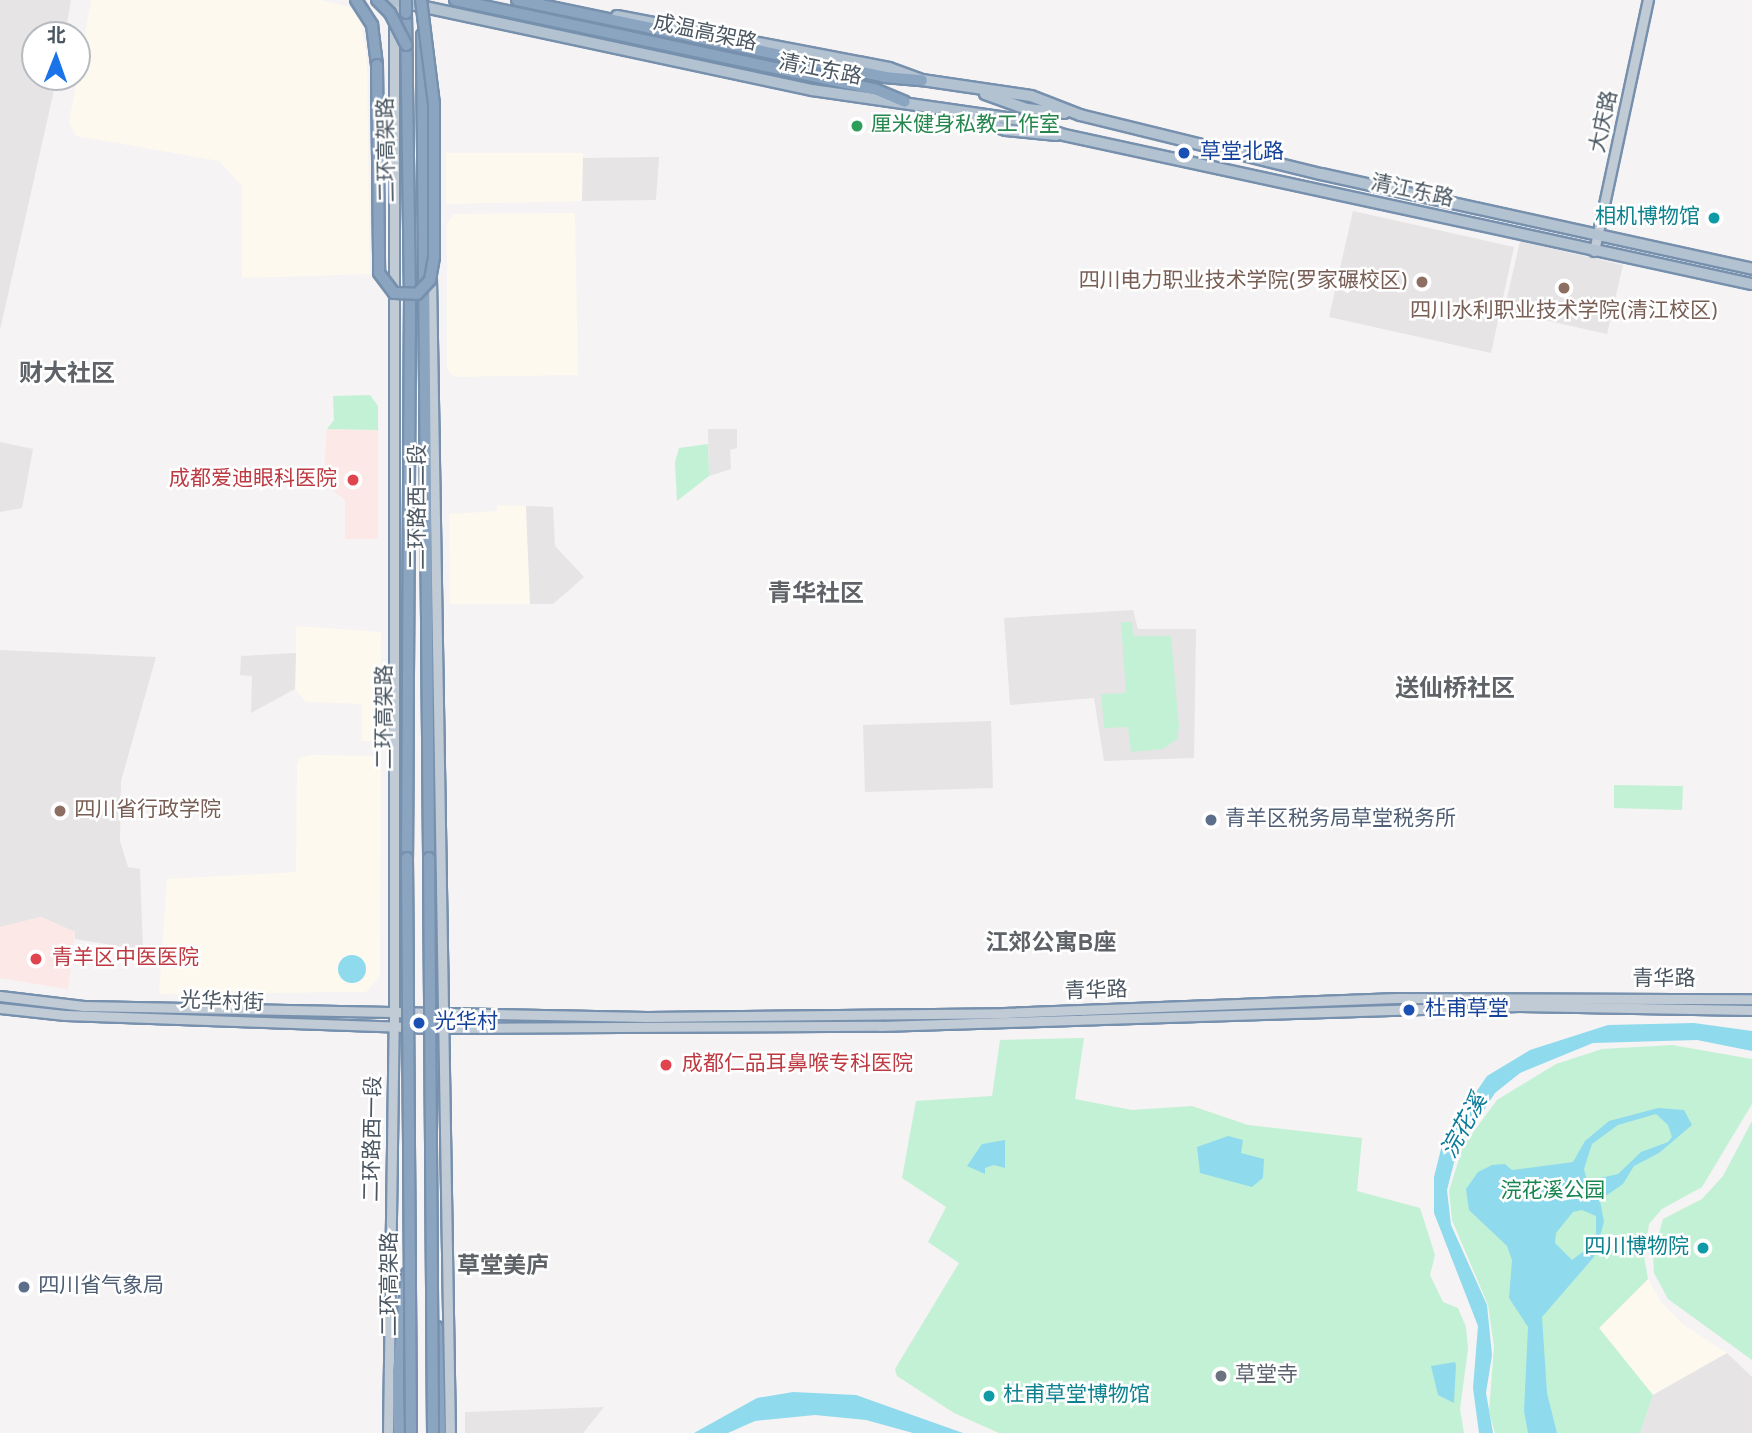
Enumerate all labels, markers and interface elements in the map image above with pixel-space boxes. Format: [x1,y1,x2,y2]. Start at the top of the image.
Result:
street label: 成温高架路 [651,11,759,57]
north arrow [21,21,91,91]
text: 北 [47,25,66,49]
street label: 清江东路 [776,51,864,91]
street label: 大庆路 [1586,89,1624,155]
street label: 二环高架路 [374,97,402,203]
place label: 厘米健身私教工作室 [871,113,1060,139]
marker: 厘米健身私教工作室 [849,118,865,134]
place label: 草堂北路 [1200,140,1284,166]
marker: 草堂北路 [1174,143,1194,163]
street label: 清江东路 [1368,171,1456,213]
place label: 相机博物馆 [1595,205,1700,231]
marker: 相机博物馆 [1706,210,1722,226]
place label: 四川电力职业技术学院(罗家碾校区) [1079,269,1408,295]
marker: 四川电力职业技术学院(罗家碾校区) [1414,274,1430,290]
marker: 四川水利职业技术学院(清江校区) [1556,280,1572,296]
place label: 四川水利职业技术学院(清江校区) [1410,299,1718,325]
district label: 财大社区 [19,362,115,390]
street label: 二环路西二段 [406,444,432,570]
place label: 成都爱迪眼科医院 [169,467,337,493]
marker: 成都爱迪眼科医院 [343,470,363,490]
district label: 青华社区 [768,582,864,610]
street label: 二环高架路 [373,665,399,769]
district label: 送仙桥社区 [1395,677,1515,705]
place label: 四川省行政学院 [74,798,221,824]
marker: 四川省行政学院 [52,803,68,819]
place label: 青羊区税务局草堂税务所 [1225,807,1456,833]
marker: 青羊区税务局草堂税务所 [1203,812,1219,828]
district label: 江郊公寓B座 [986,931,1116,959]
place label: 青羊区中医医院 [52,946,199,972]
marker: 青羊区中医医院 [26,949,46,969]
street label: 青华路 [1633,967,1695,993]
street label: 青华路 [1064,978,1128,1006]
street label: 光华村街 [180,989,264,1017]
place label: 杜甫草堂 [1425,997,1509,1023]
marker: 杜甫草堂 [1399,1000,1419,1020]
place label: 光华村 [435,1010,498,1036]
marker: 光华村 [409,1013,429,1033]
place label: 成都仁品耳鼻喉专科医院 [682,1052,913,1078]
marker: 成都仁品耳鼻喉专科医院 [656,1055,676,1075]
street label: 二环路西一段 [360,1076,388,1202]
water label: 浣花溪 [1437,1090,1495,1164]
park label: 浣花溪公园 [1501,1179,1605,1205]
street label: 二环高架路 [378,1232,404,1336]
place label: 四川博物院 [1584,1235,1689,1261]
marker: 四川博物院 [1695,1240,1711,1256]
district label: 草堂美庐 [457,1254,549,1282]
place label: 四川省气象局 [38,1274,164,1300]
marker: 四川省气象局 [16,1279,32,1295]
place label: 草堂寺 [1235,1363,1298,1389]
marker: 草堂寺 [1213,1368,1229,1384]
place label: 杜甫草堂博物馆 [1003,1383,1150,1409]
marker: 杜甫草堂博物馆 [981,1388,997,1404]

